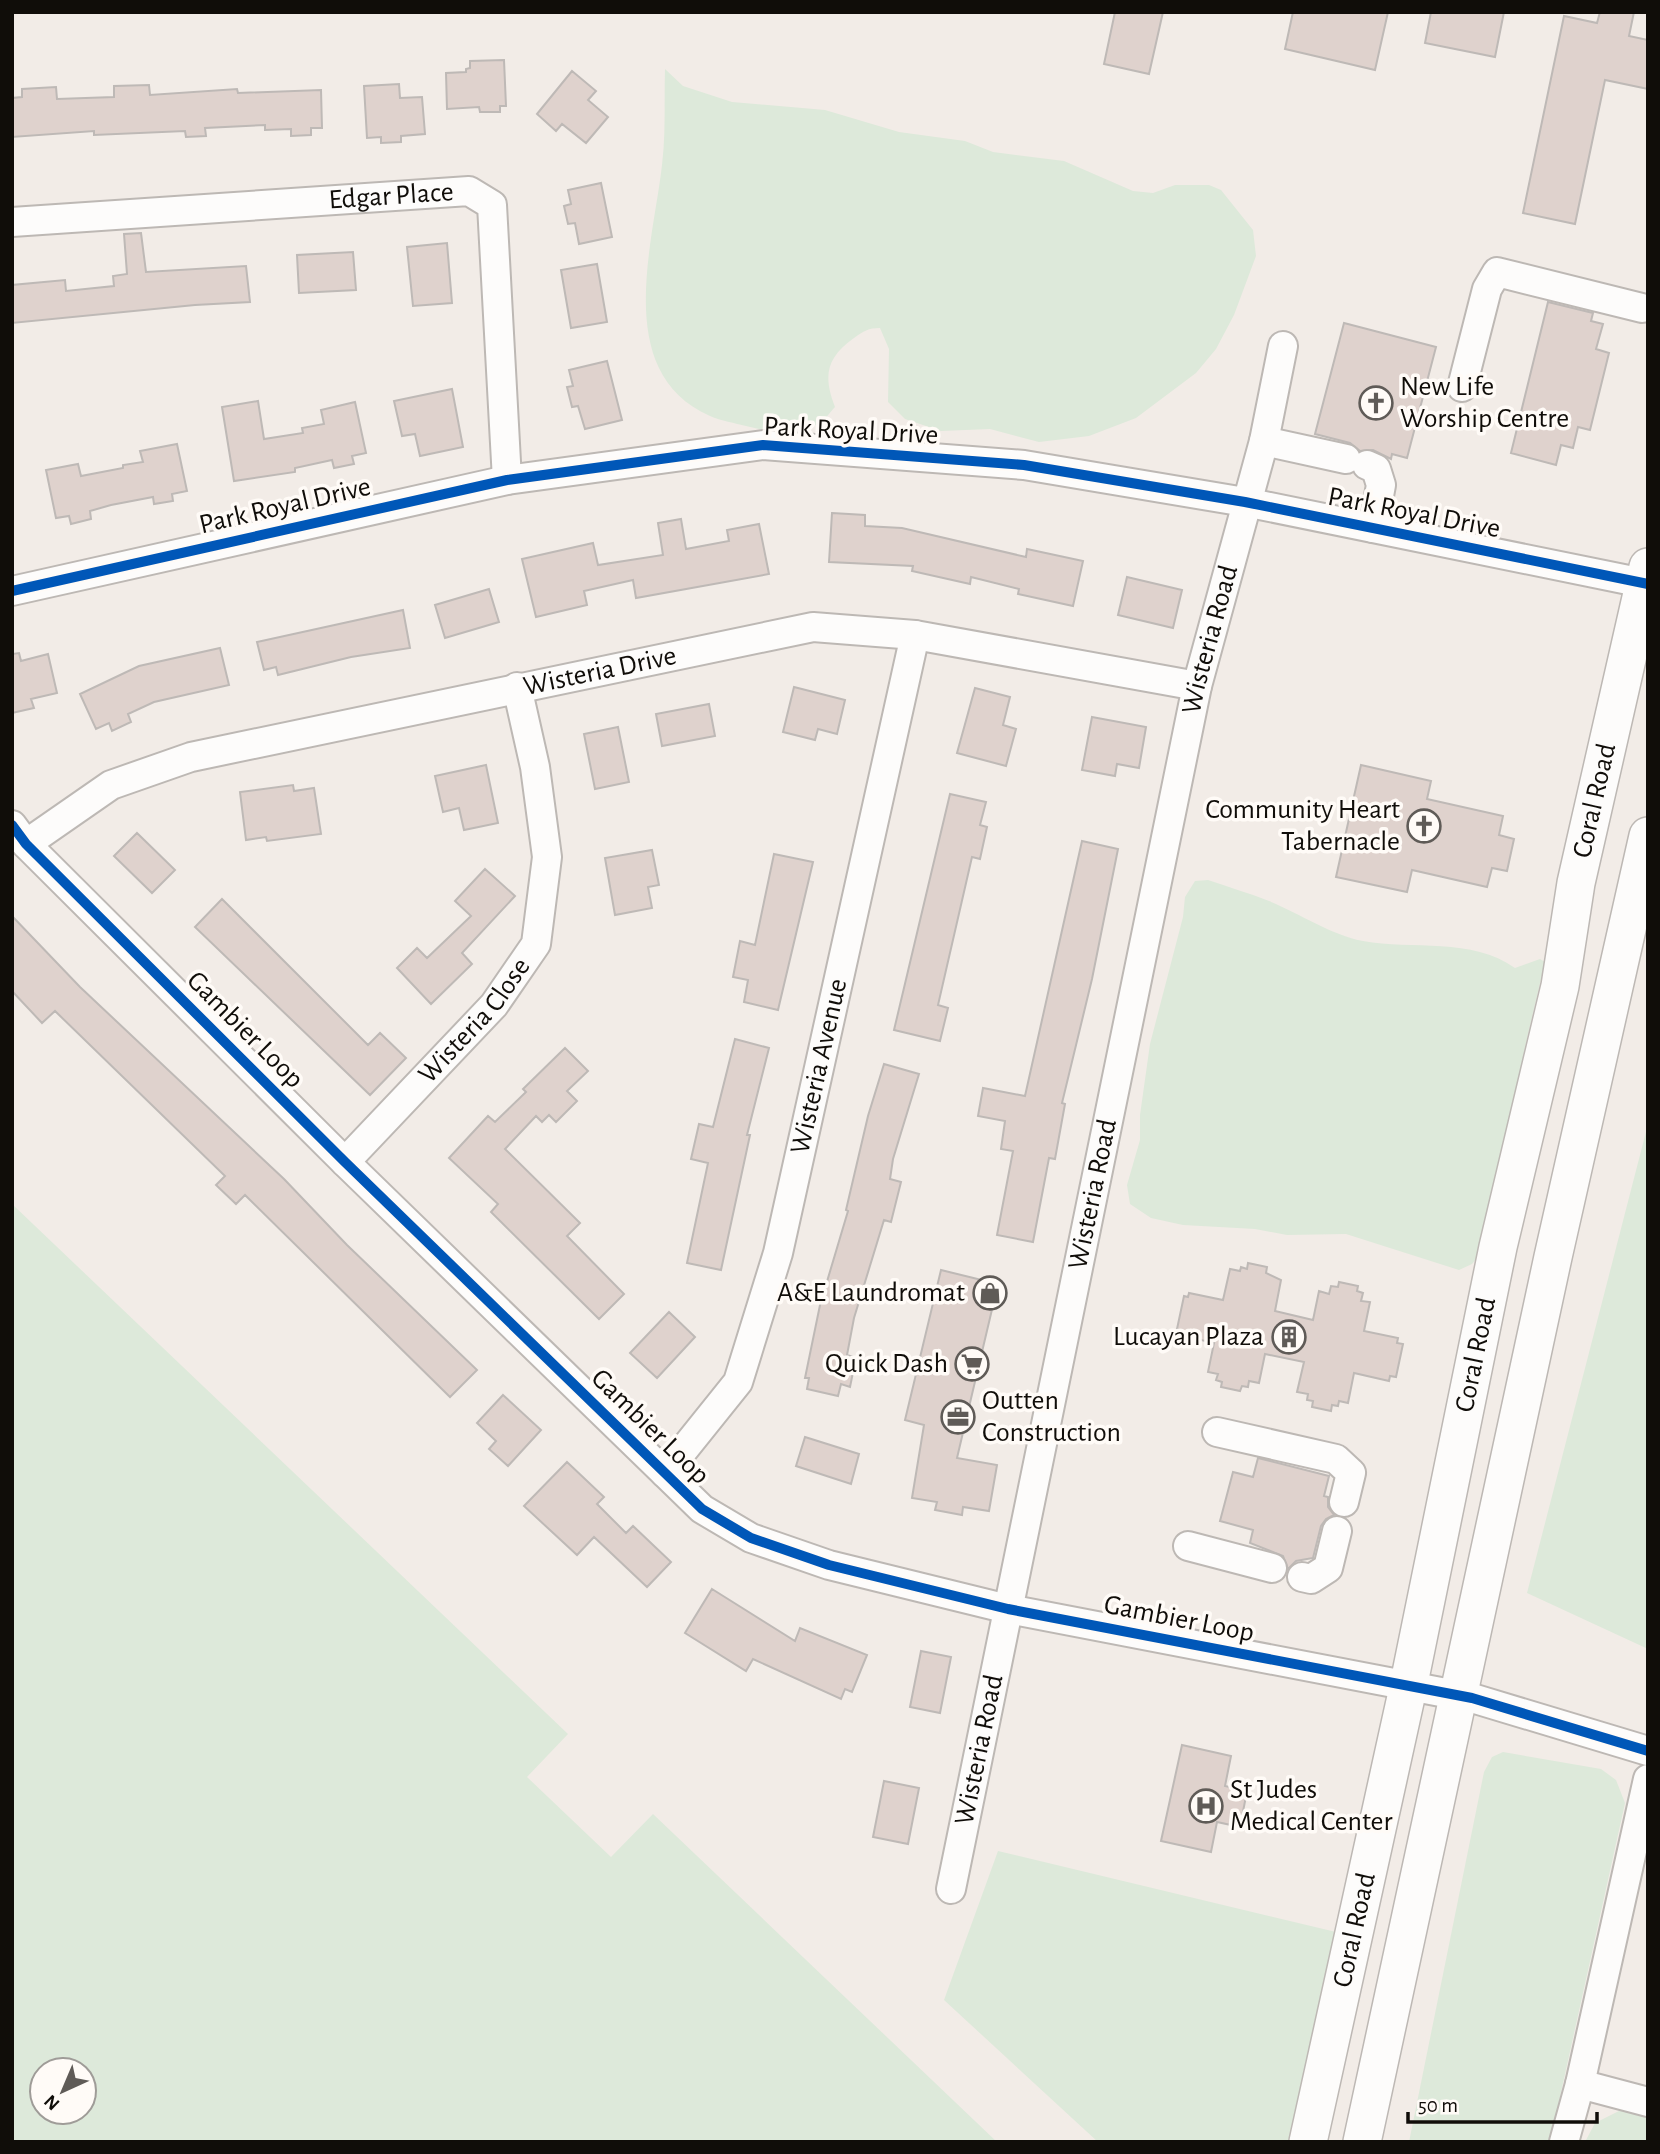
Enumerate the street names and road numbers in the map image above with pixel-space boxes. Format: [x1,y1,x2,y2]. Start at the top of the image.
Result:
street label: Edgar Place [328,178,454,214]
street label: Park Royal Drive [763,412,939,450]
street label: Park Royal Drive [197,473,373,539]
street label: Park Royal Drive [1325,483,1503,543]
street label: Wisteria Road [1178,562,1243,717]
street label: Wisteria Drive [521,642,679,701]
street label: Coral Road [1568,741,1621,860]
street label: Wisteria Close [413,953,536,1089]
street label: Gambier Loop [181,966,309,1094]
street label: Wisteria Avenue [786,976,852,1157]
street label: Wisteria Road [1064,1117,1122,1272]
street label: Coral Road [1451,1295,1501,1415]
street label: Gambier Loop [585,1364,715,1490]
street label: Gambier Loop [1102,1591,1256,1647]
street label: Wisteria Road [950,1672,1008,1828]
street label: Coral Road [1328,1870,1381,1990]

